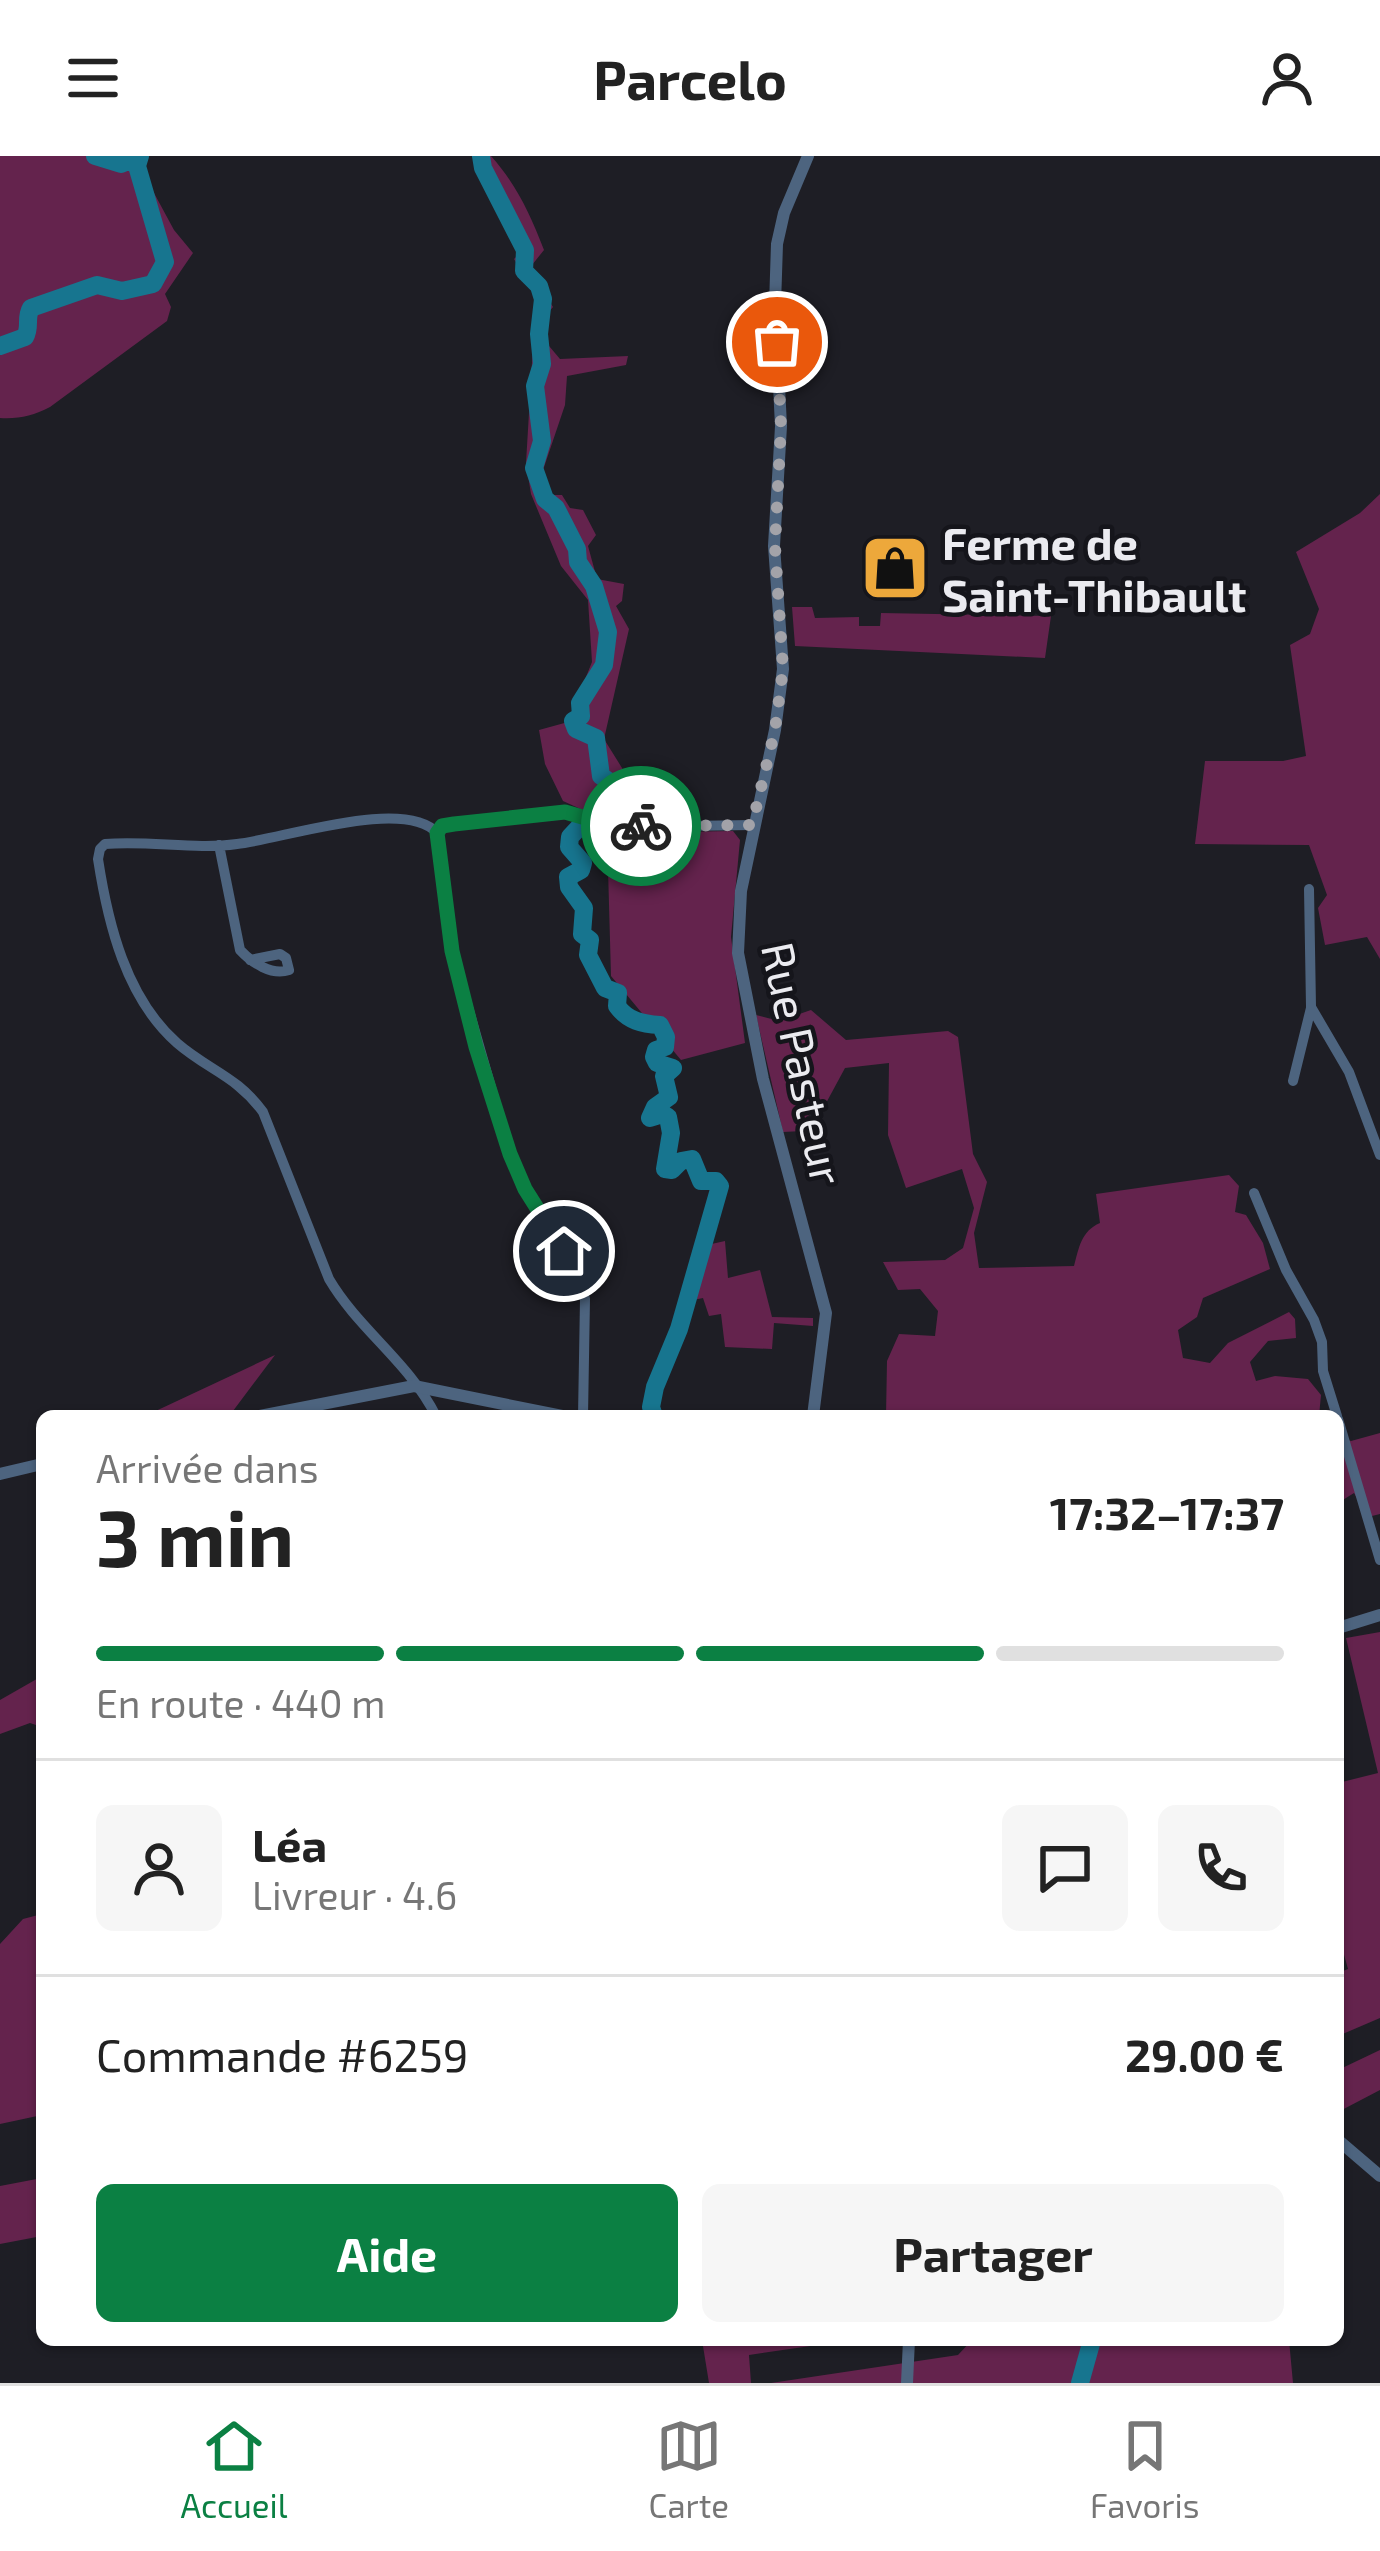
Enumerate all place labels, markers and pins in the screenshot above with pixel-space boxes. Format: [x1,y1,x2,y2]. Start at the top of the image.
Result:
pin [726,291,828,393]
place label: Ferme de Saint-Thibault [942,515,1246,621]
shop icon: Ferme de Saint-Thibault [860,533,930,603]
pin [513,1200,615,1302]

